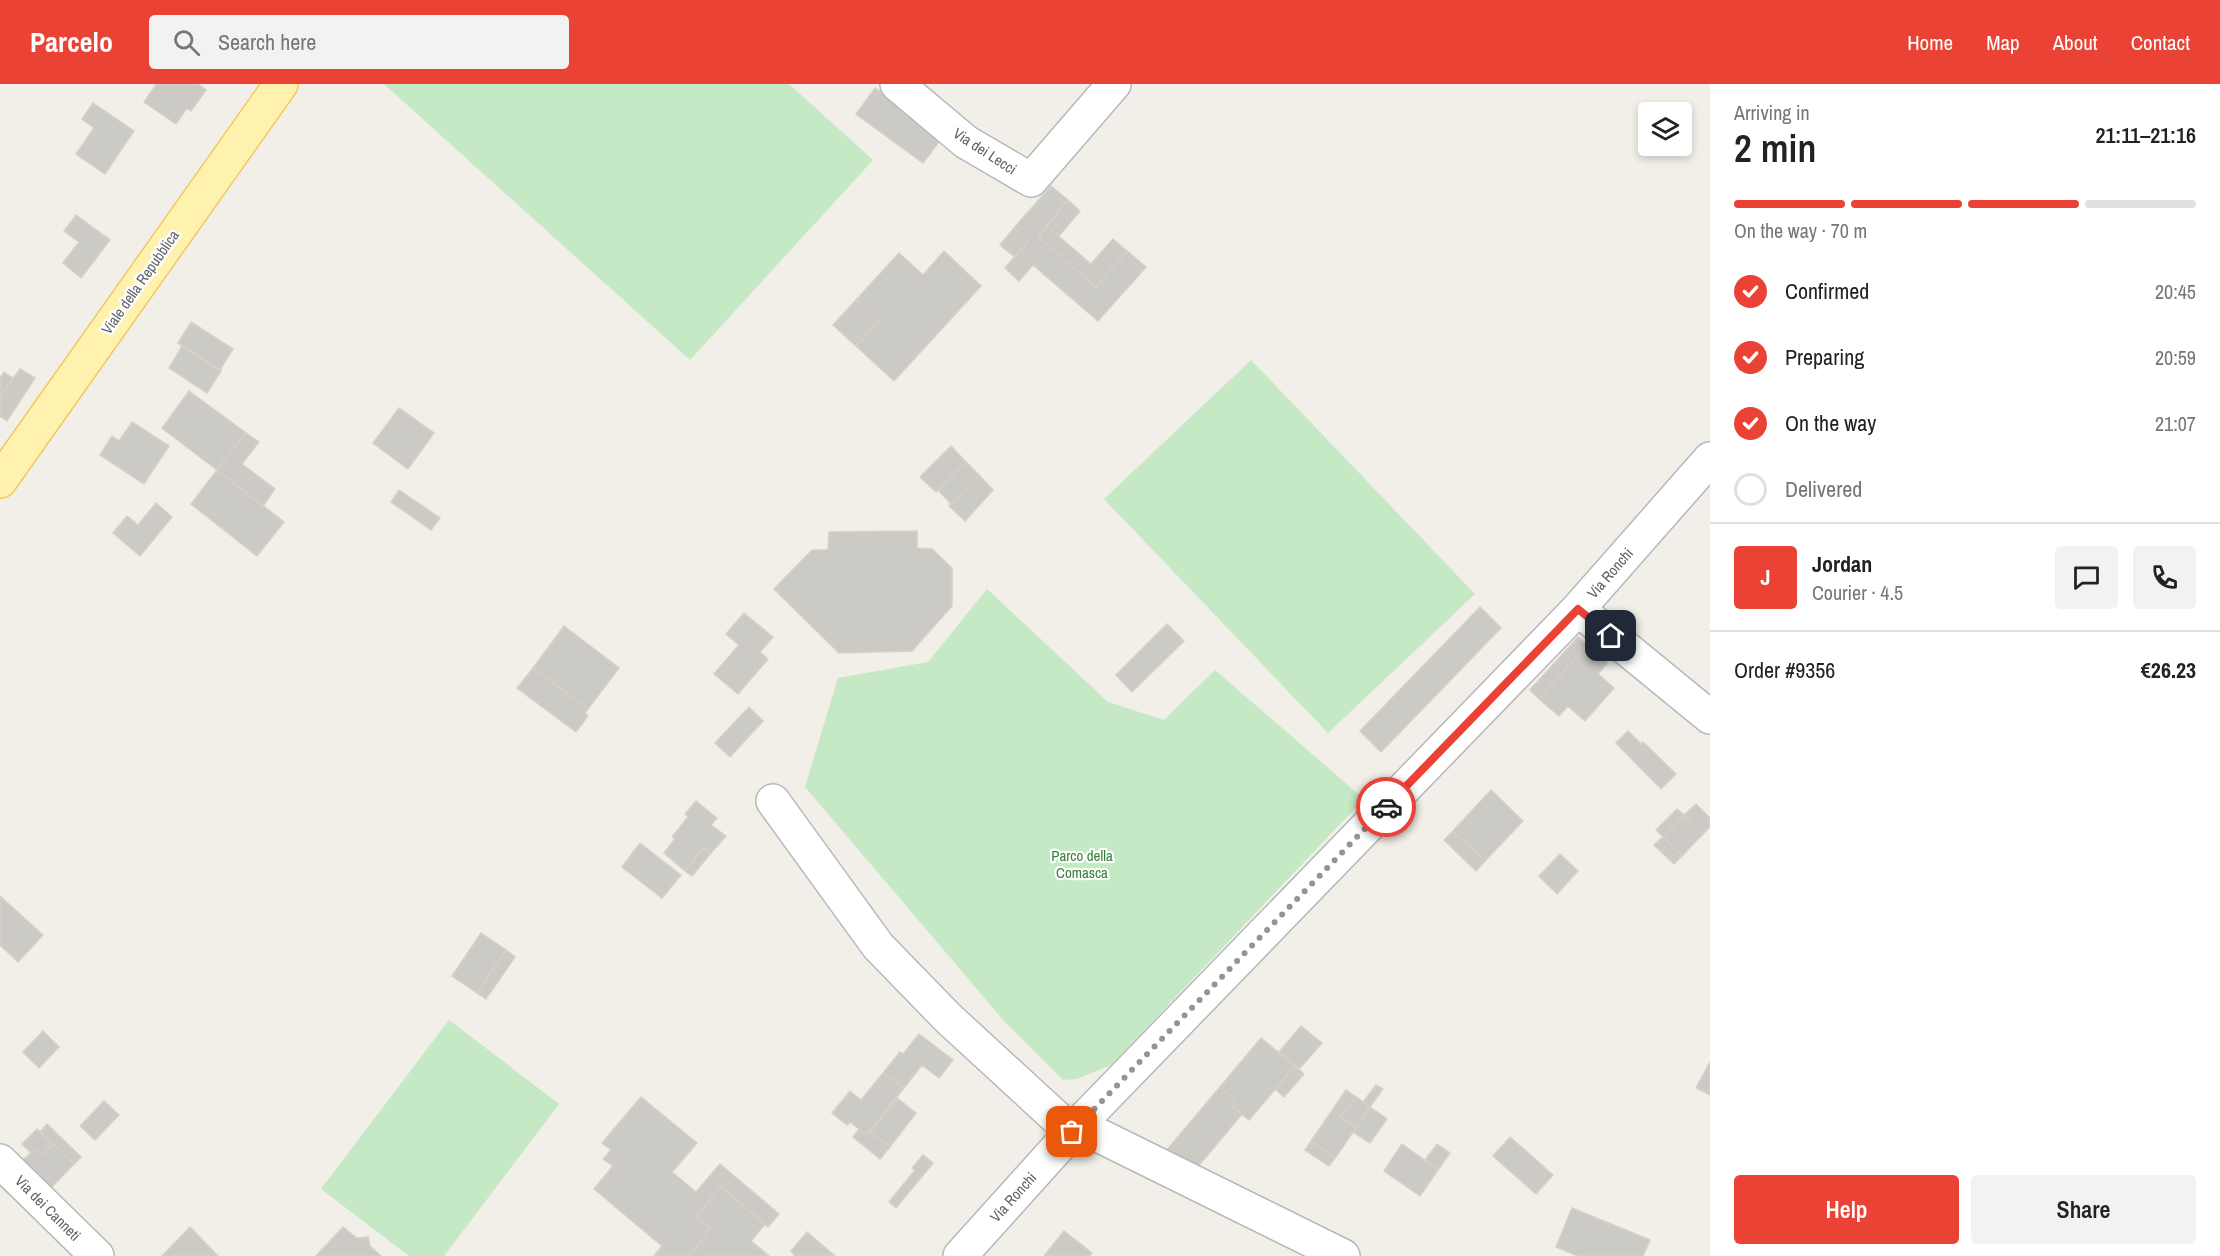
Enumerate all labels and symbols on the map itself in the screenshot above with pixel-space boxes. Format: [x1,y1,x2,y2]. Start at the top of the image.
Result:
street label: Via dei Lecci [949,123,1021,179]
street label: Viale della Repubblica [96,226,184,338]
street label: Via Ronchi [1582,543,1638,603]
pin [1585,610,1636,661]
courier [1356,777,1416,837]
park label: Parco della Comasca [1051,845,1113,883]
pin [1046,1106,1097,1157]
street label: Via Ronchi [985,1167,1041,1227]
street label: Via dei Canneti [10,1170,86,1246]

